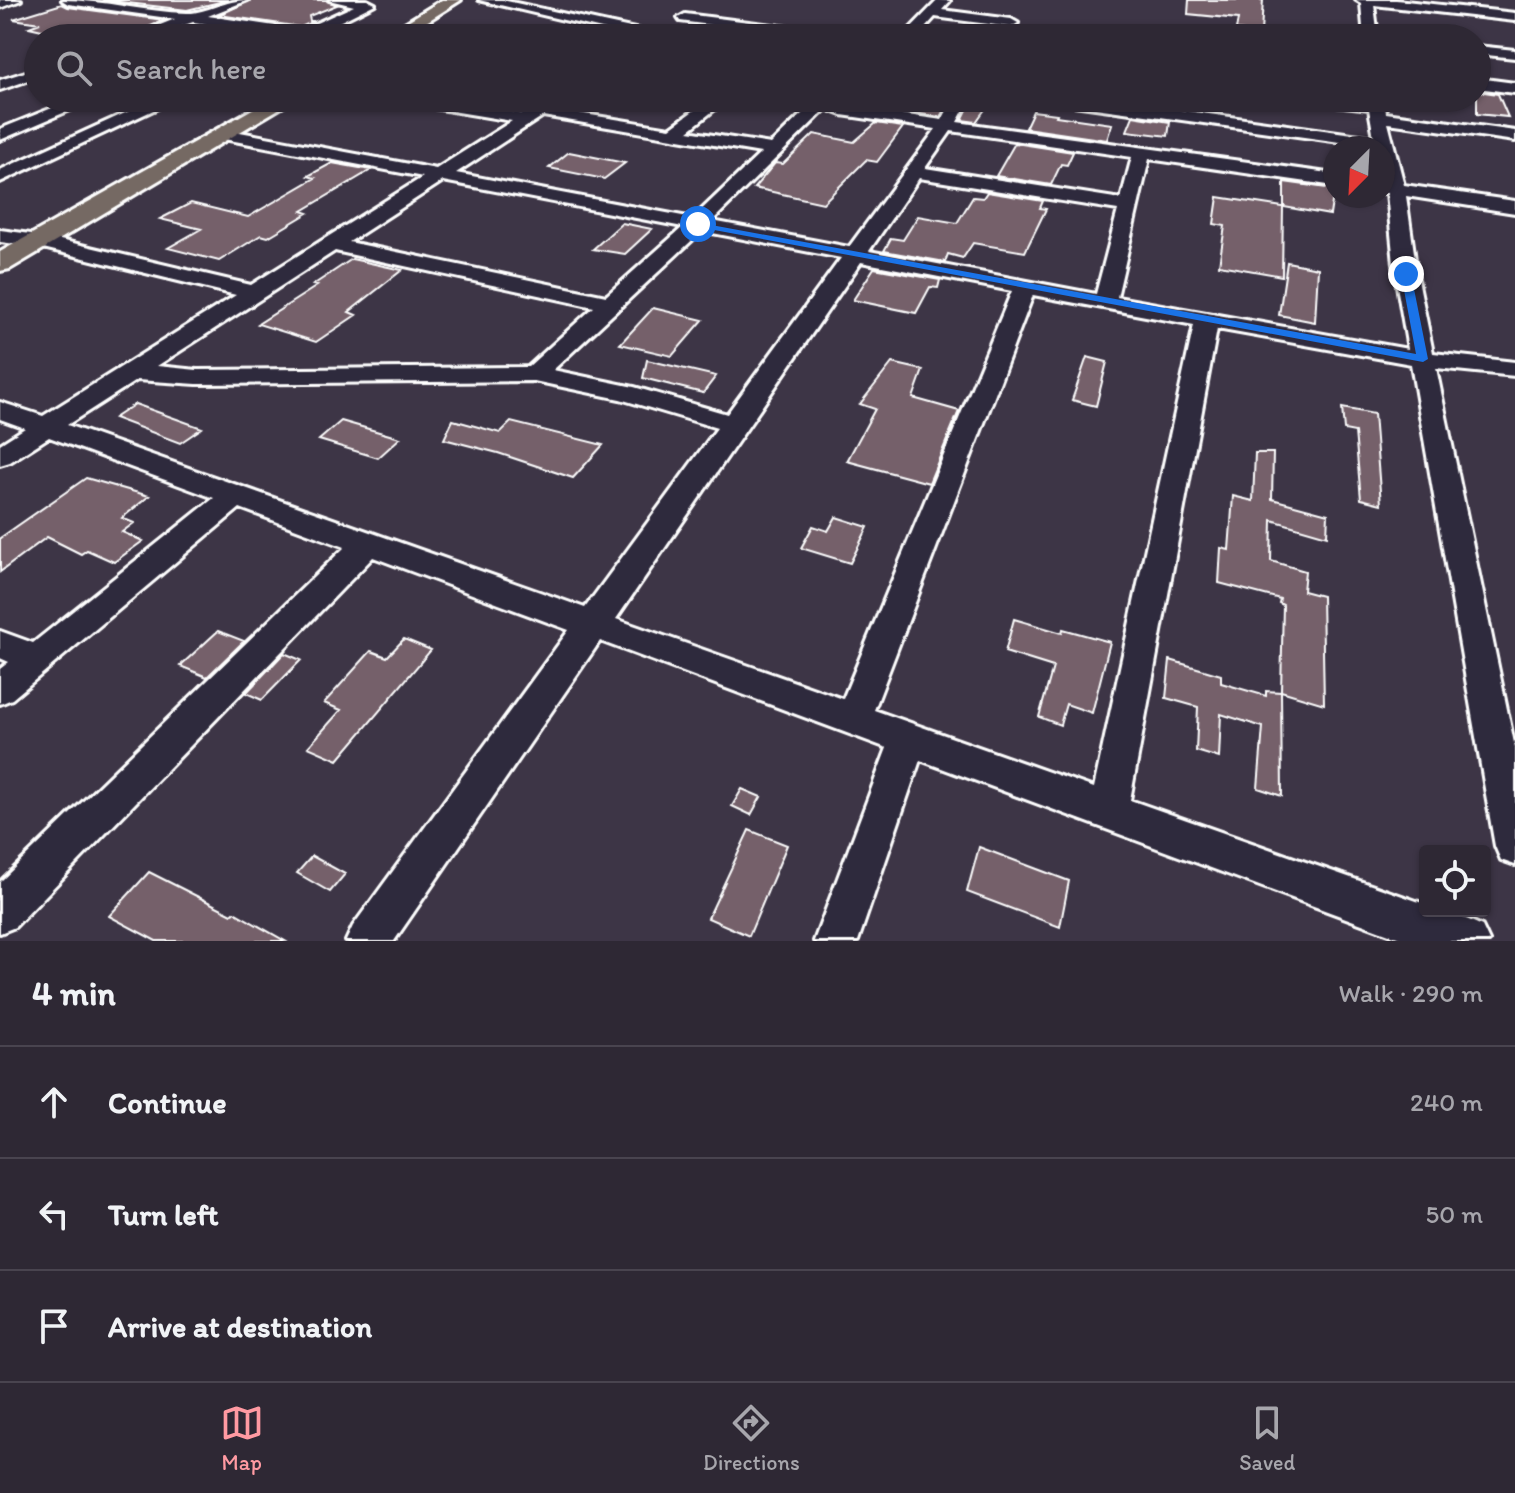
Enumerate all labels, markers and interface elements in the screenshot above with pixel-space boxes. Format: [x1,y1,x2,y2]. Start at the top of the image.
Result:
search box [24,24,1491,112]
icon: search [52,46,96,90]
text: Search here [116,50,266,87]
north arrow [1323,136,1395,208]
route start [680,206,716,242]
route end [1388,256,1424,292]
map controls [1419,845,1491,917]
button: locate [1419,845,1491,917]
text: 4 min [32,973,116,1014]
text: Walk · 290 m [1339,977,1483,1009]
icon: ahead [32,1080,76,1124]
text: Continue [108,1084,227,1121]
text: 240 m [1410,1086,1483,1118]
icon: left [32,1192,76,1236]
text: Turn left [108,1196,219,1233]
text: 50 m [1426,1198,1483,1230]
icon: arrive [32,1304,76,1348]
text: Arrive at destination [108,1308,372,1345]
tab: Map [220,1401,264,1476]
tab: Directions [703,1401,800,1476]
tab: Saved [1239,1401,1295,1476]

